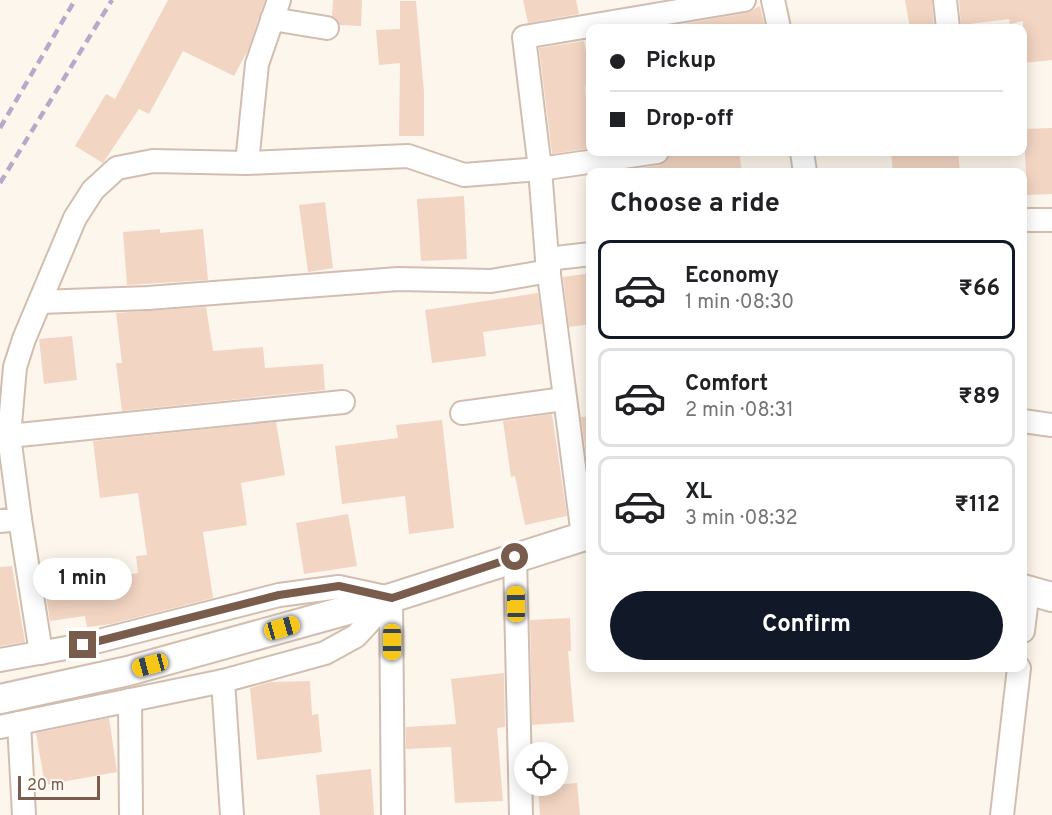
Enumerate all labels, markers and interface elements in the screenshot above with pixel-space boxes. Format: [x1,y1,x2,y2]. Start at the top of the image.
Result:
text: Pickup [646,48,716,75]
text: Drop-off [646,106,733,133]
text: Choose a ride [610,187,780,221]
icon: car [613,263,667,317]
text: Economy [685,263,779,290]
text: ₹66 [959,276,1000,303]
text: 1 min · 08:30 [685,290,794,316]
icon: car [613,371,667,425]
text: Comfort [685,371,768,398]
text: ₹89 [958,384,1000,411]
text: 2 min · 08:31 [685,398,794,424]
icon: car [613,479,667,533]
text: XL [685,479,712,506]
text: ₹112 [954,492,1000,519]
text: 3 min · 08:32 [685,506,798,532]
route start [501,543,528,570]
callout: 1 min [34,558,132,600]
text: 1 min [58,566,107,592]
car [507,586,525,622]
button: Confirm [610,591,1003,660]
car [262,614,302,642]
car [383,624,401,660]
route end [69,631,96,658]
car [130,652,170,678]
map controls [514,742,568,796]
button: locate [514,742,568,796]
scale bar [18,773,100,800]
text: 20 m [27,776,64,796]

